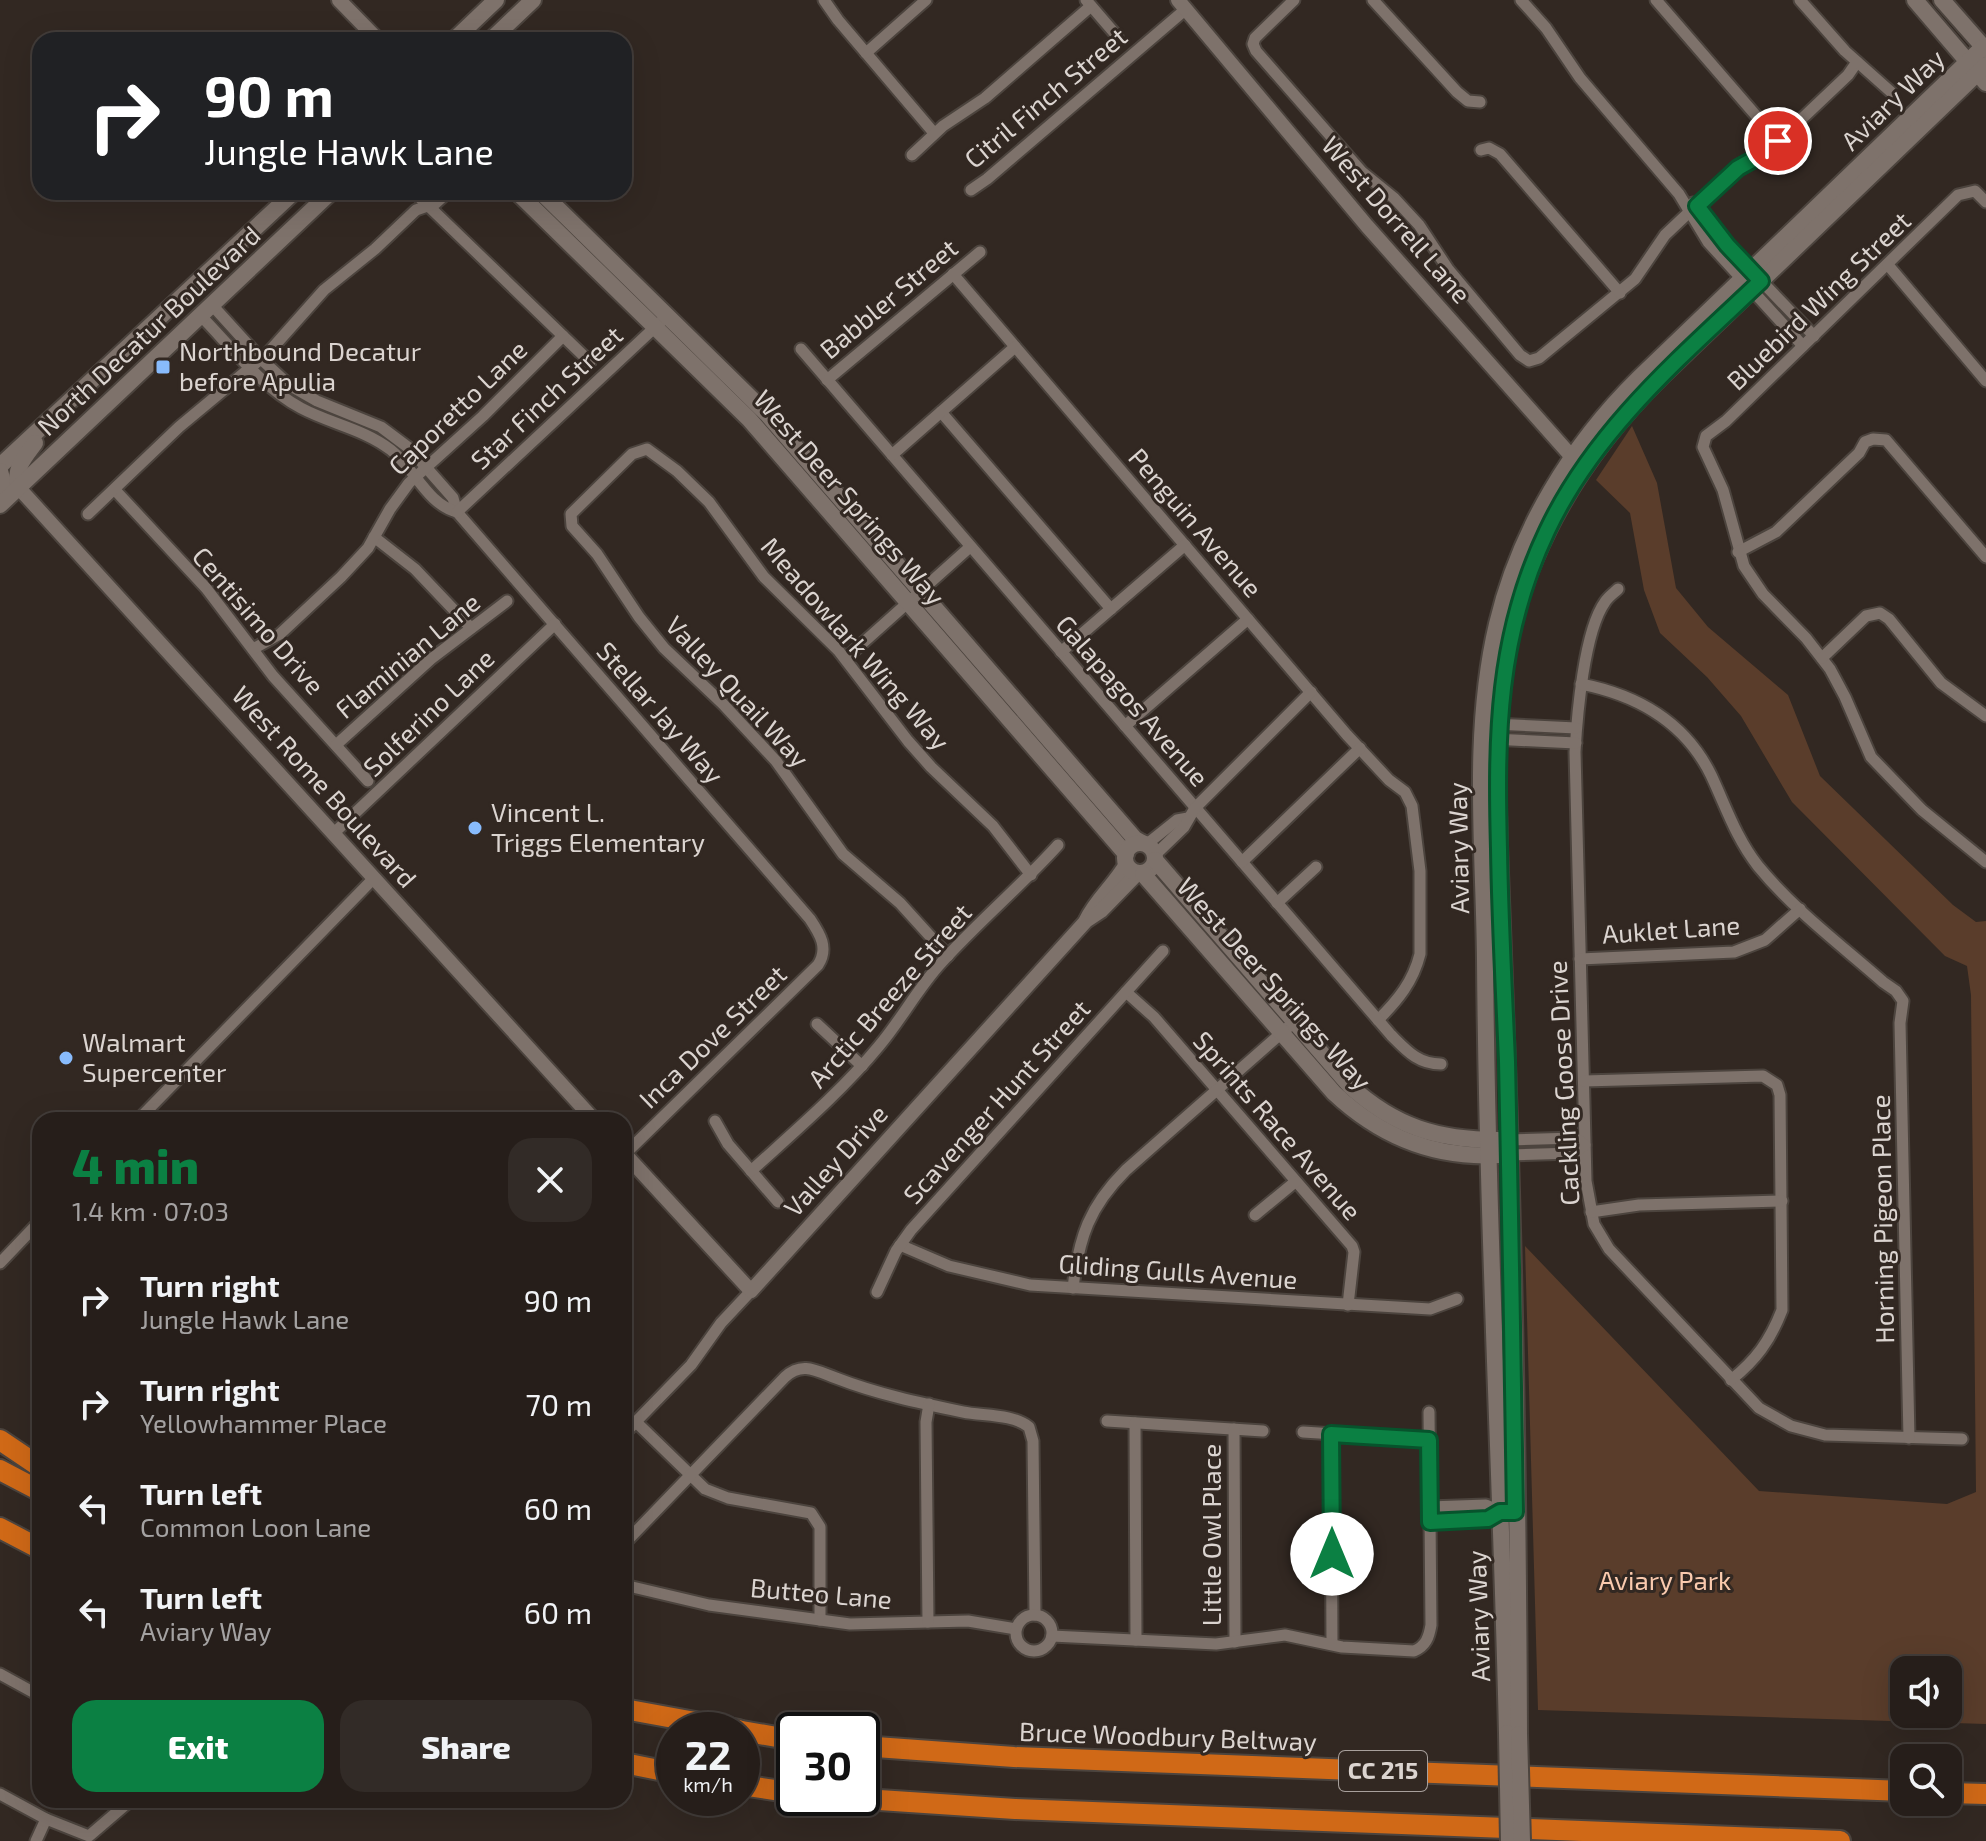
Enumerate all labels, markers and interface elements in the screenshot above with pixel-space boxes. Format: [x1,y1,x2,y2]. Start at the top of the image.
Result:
street label: Citril Finch Street [958,20,1133,174]
street label: Aviary Way [1834,42,1950,156]
text: 90 m [204,61,334,128]
icon: right [72,64,176,168]
pin [1744,107,1812,175]
icon: arrive [1756,119,1800,163]
text: Jungle Hawk Lane [204,129,494,172]
street label: West Dorrell Lane [1316,129,1478,309]
street label: Bluebird Wing Street [1720,204,1916,396]
street label: North Decatur Boulevard [30,219,266,441]
street label: Babbler Street [813,231,963,364]
street label: Star Finch Street [464,319,628,475]
street label: Caporetto Lane [381,333,532,481]
place label: Northbound Decatur before Apulia [179,335,421,396]
marker: Northbound Decatur before Apulia [154,358,172,376]
street label: West Deer Springs Way [748,383,952,611]
street label: Penguin Avenue [1123,441,1269,603]
street label: Meadowlark Wing Way [755,530,957,756]
street label: Centisimo Drive [187,540,332,700]
street label: Flaminian Lane [329,586,485,724]
street label: Galapagos Avenue [1050,608,1216,792]
street label: Valley Quail Way [660,609,816,773]
street label: Stellar Jay Way [591,635,731,789]
street label: Solferino Lane [356,642,500,782]
street label: West Rome Boulevard [226,679,424,893]
street label: Aviary Way [1441,782,1474,914]
place label: Vincent L. Triggs Elementary [491,796,705,857]
marker: Vincent L. Triggs Elementary [466,819,484,837]
street label: West Deer Springs Way [1172,870,1379,1096]
street label: Arctic Breeze Street [801,897,977,1093]
street label: Auklet Lane [1601,908,1741,949]
street label: Inca Dove Street [632,958,792,1114]
street label: Cackling Goose Drive [1541,960,1584,1206]
street label: Scavenger Hunt Street [896,993,1096,1209]
street label: Sprints Race Avenue [1188,1024,1368,1226]
place label: Walmart Supercenter [82,1026,226,1087]
marker: Walmart Supercenter [57,1049,75,1067]
street label: Horning Pigeon Place [1864,1094,1899,1344]
street label: Valley Drive [777,1098,893,1222]
text: 4 min [72,1136,199,1194]
button: close [508,1138,592,1222]
text: 1.4 km · 07:03 [72,1195,229,1226]
street label: Gliding Gulls Avenue [1058,1247,1299,1294]
text: Turn right [140,1267,280,1303]
icon: right [72,1278,116,1322]
text: 90 m [524,1282,592,1318]
text: Jungle Hawk Lane [140,1303,349,1334]
text: Turn right [140,1371,280,1407]
icon: right [72,1382,116,1426]
text: 70 m [526,1386,592,1422]
text: Yellowhammer Place [140,1407,387,1438]
street label: Little Owl Place [1195,1444,1226,1626]
text: Turn left [140,1475,262,1511]
icon: left [72,1486,116,1530]
text: 60 m [524,1490,592,1526]
text: Common Loon Lane [140,1511,371,1542]
position arrow [1290,1512,1374,1596]
street label: Aviary Way [1460,1550,1495,1682]
park label: Aviary Park [1599,1564,1731,1595]
street label: Butteo Lane [749,1571,893,1614]
text: Turn left [140,1579,262,1615]
icon: left [72,1590,116,1634]
text: 60 m [524,1594,592,1630]
text: Aviary Way [140,1615,272,1646]
map controls [1890,1656,1962,1816]
button: sound [1890,1656,1962,1728]
button: Exit [72,1700,324,1792]
button: Share [340,1700,592,1792]
speed limit sign: 30 [776,1712,880,1816]
street label: Bruce Woodbury Beltway [1019,1715,1318,1756]
text: 22 [685,1730,731,1778]
button: search [1890,1744,1962,1816]
road number: CC 215 [1339,1751,1427,1791]
text: km/h [683,1772,733,1796]

